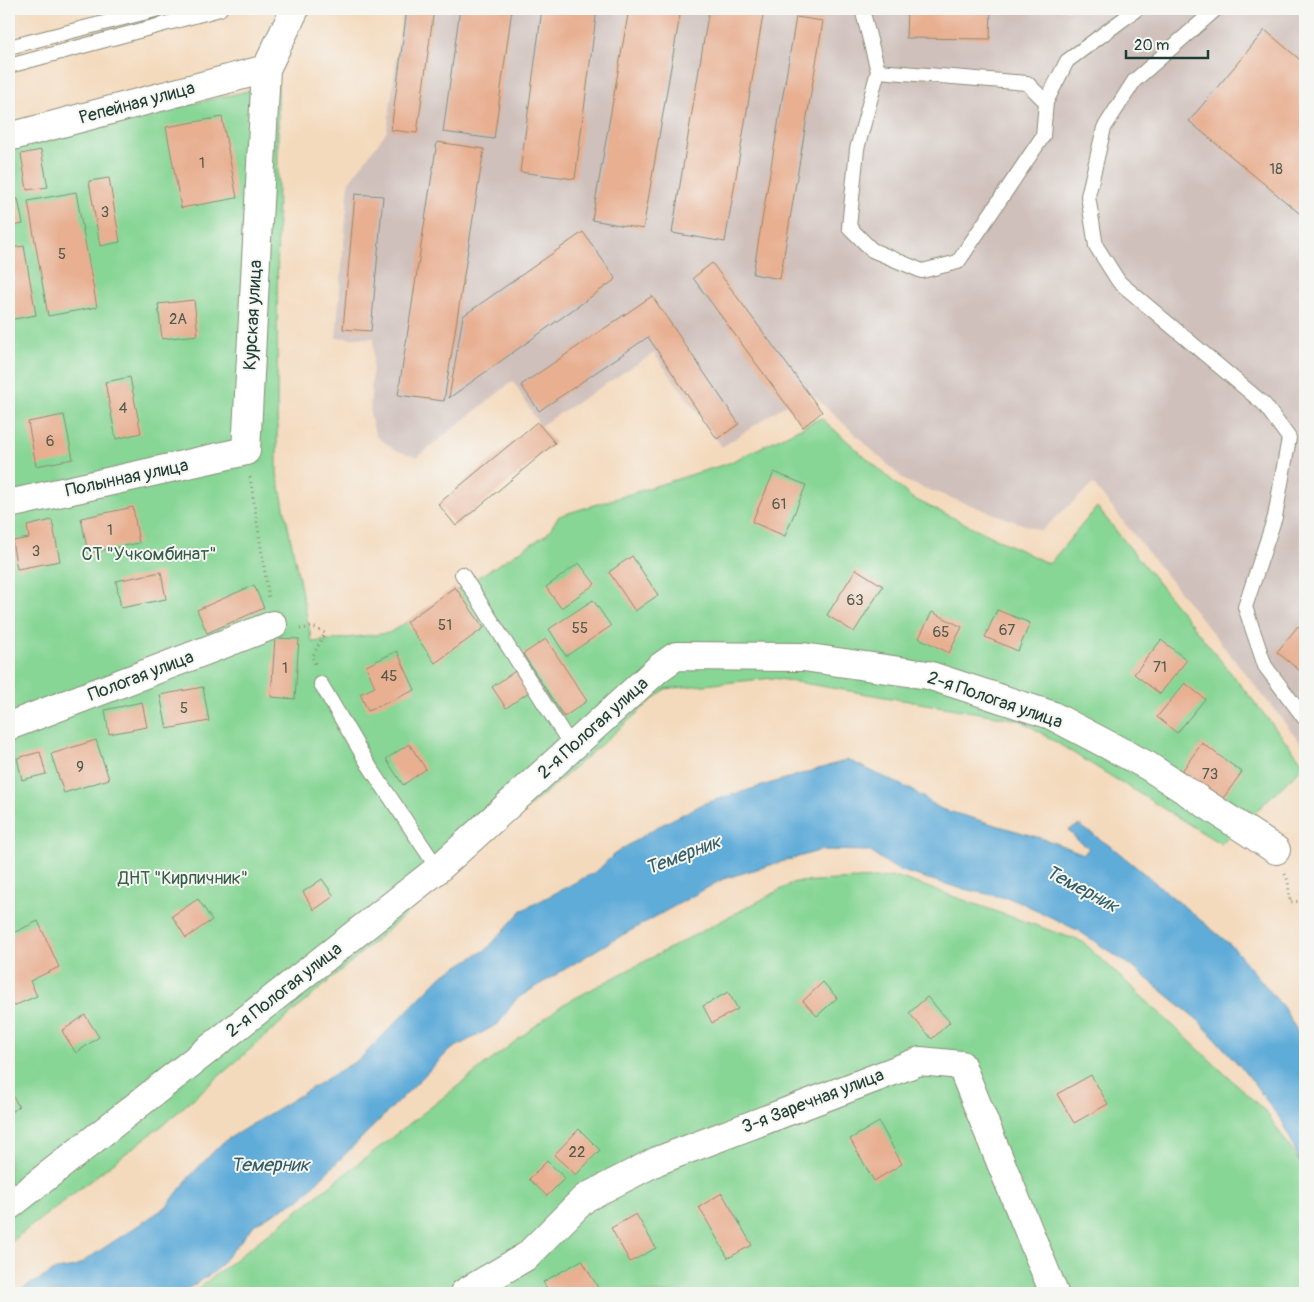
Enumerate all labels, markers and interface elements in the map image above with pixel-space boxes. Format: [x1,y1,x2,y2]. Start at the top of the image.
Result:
scale bar [1126,28,1209,60]
text: 20 m [1134,36,1169,55]
street label: Репейная улица [77,76,197,130]
house number: 1 [199,154,205,173]
house number: 18 [1269,160,1283,179]
house number: 3 [101,203,109,222]
house number: 5 [58,245,66,264]
street label: Курская улица [239,259,267,371]
house number: 2А [169,310,187,329]
house number: 4 [119,399,128,418]
house number: 6 [46,432,54,451]
street label: Полынная улица [63,454,191,502]
house number: 61 [772,495,786,514]
house number: 1 [107,521,113,540]
house number: 3 [32,542,40,561]
park label: СТ "Учкомбинат" [81,543,217,566]
house number: 63 [846,591,864,610]
house number: 51 [438,616,452,635]
house number: 55 [572,619,588,638]
house number: 67 [999,621,1015,640]
house number: 65 [933,623,949,642]
street label: Пологая улица [85,645,197,707]
house number: 71 [1153,658,1167,677]
house number: 1 [282,659,288,678]
street label: 2-я Пологая улица [924,666,1066,734]
house number: 45 [381,667,397,686]
street label: 2-я Пологая улица [533,672,653,784]
house number: 5 [180,699,188,718]
house number: 9 [76,758,84,777]
house number: 73 [1202,765,1218,784]
water label: Темерник [642,829,726,880]
water label: Темерник [1042,860,1124,919]
park label: ДНТ "Кирпичник" [117,867,248,890]
street label: 2-я Пологая улица [221,937,347,1043]
street label: 3-я Заречная улица [739,1063,887,1139]
house number: 22 [569,1143,585,1162]
water label: Темерник [231,1153,311,1177]

